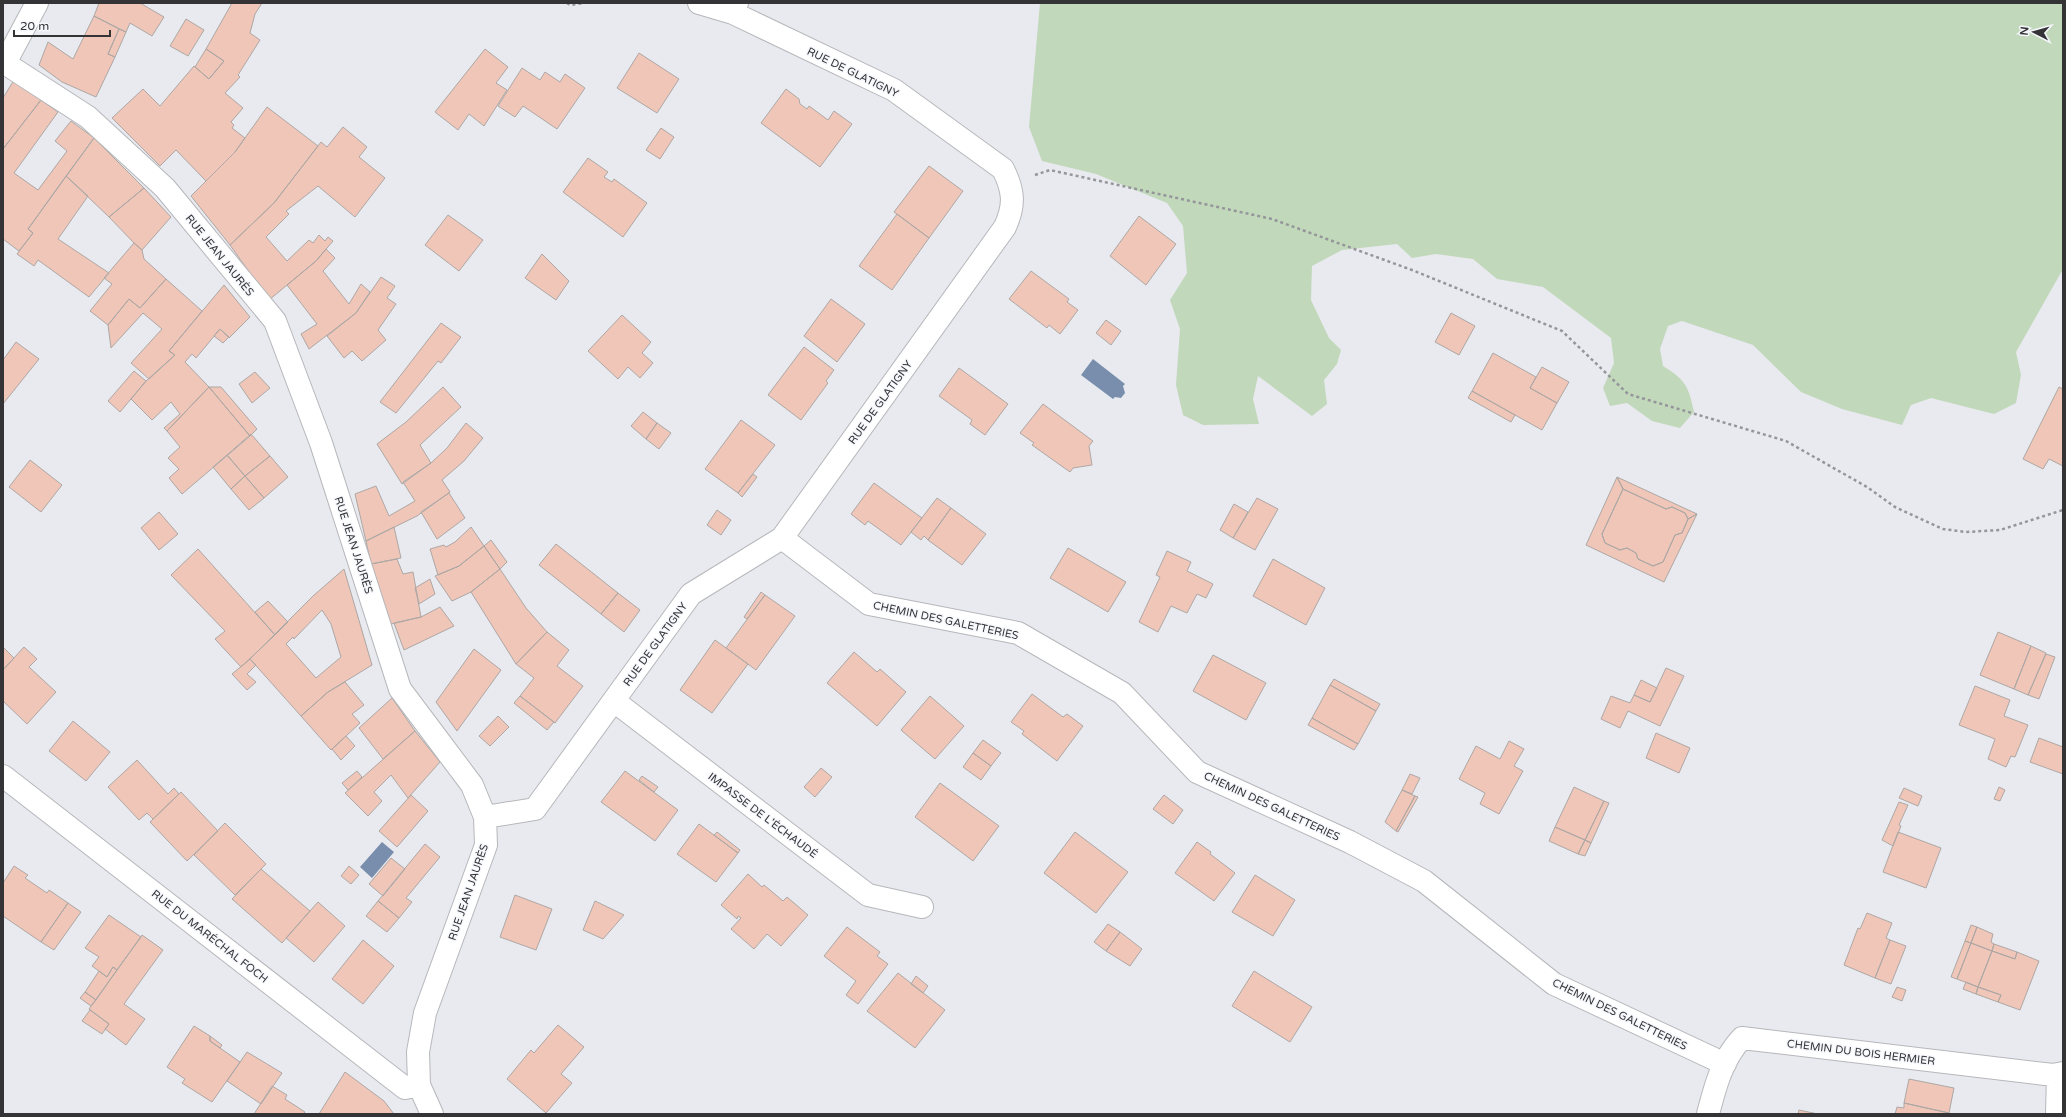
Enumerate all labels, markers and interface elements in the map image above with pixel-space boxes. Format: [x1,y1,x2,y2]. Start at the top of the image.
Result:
scale bar [14,12,110,38]
north arrow [2014,12,2054,52]
text: 20 m [20,19,49,33]
text: N [2018,26,2031,36]
street label: RUE DE GLATIGNY [805,45,901,100]
street label: RUE JEAN JAURÈS [183,211,257,299]
street label: RUE DE GLATIGNY [846,358,915,447]
street label: RUE JEAN JAURÈS [332,495,376,595]
street label: CHEMIN DES GALETTERIES [872,599,1020,642]
street label: RUE DE GLATIGNY [621,600,690,689]
street label: IMPASSE DE L'ÉCHAUDÉ [705,769,821,861]
street label: CHEMIN DES GALETTERIES [1202,769,1342,844]
street label: RUE JEAN JAURÈS [445,842,491,942]
street label: RUE DU MARÉCHAL FOCH [149,886,271,986]
street label: CHEMIN DES GALETTERIES [1550,976,1690,1053]
street label: CHEMIN DU BOIS HERMIER [1786,1037,1936,1068]

